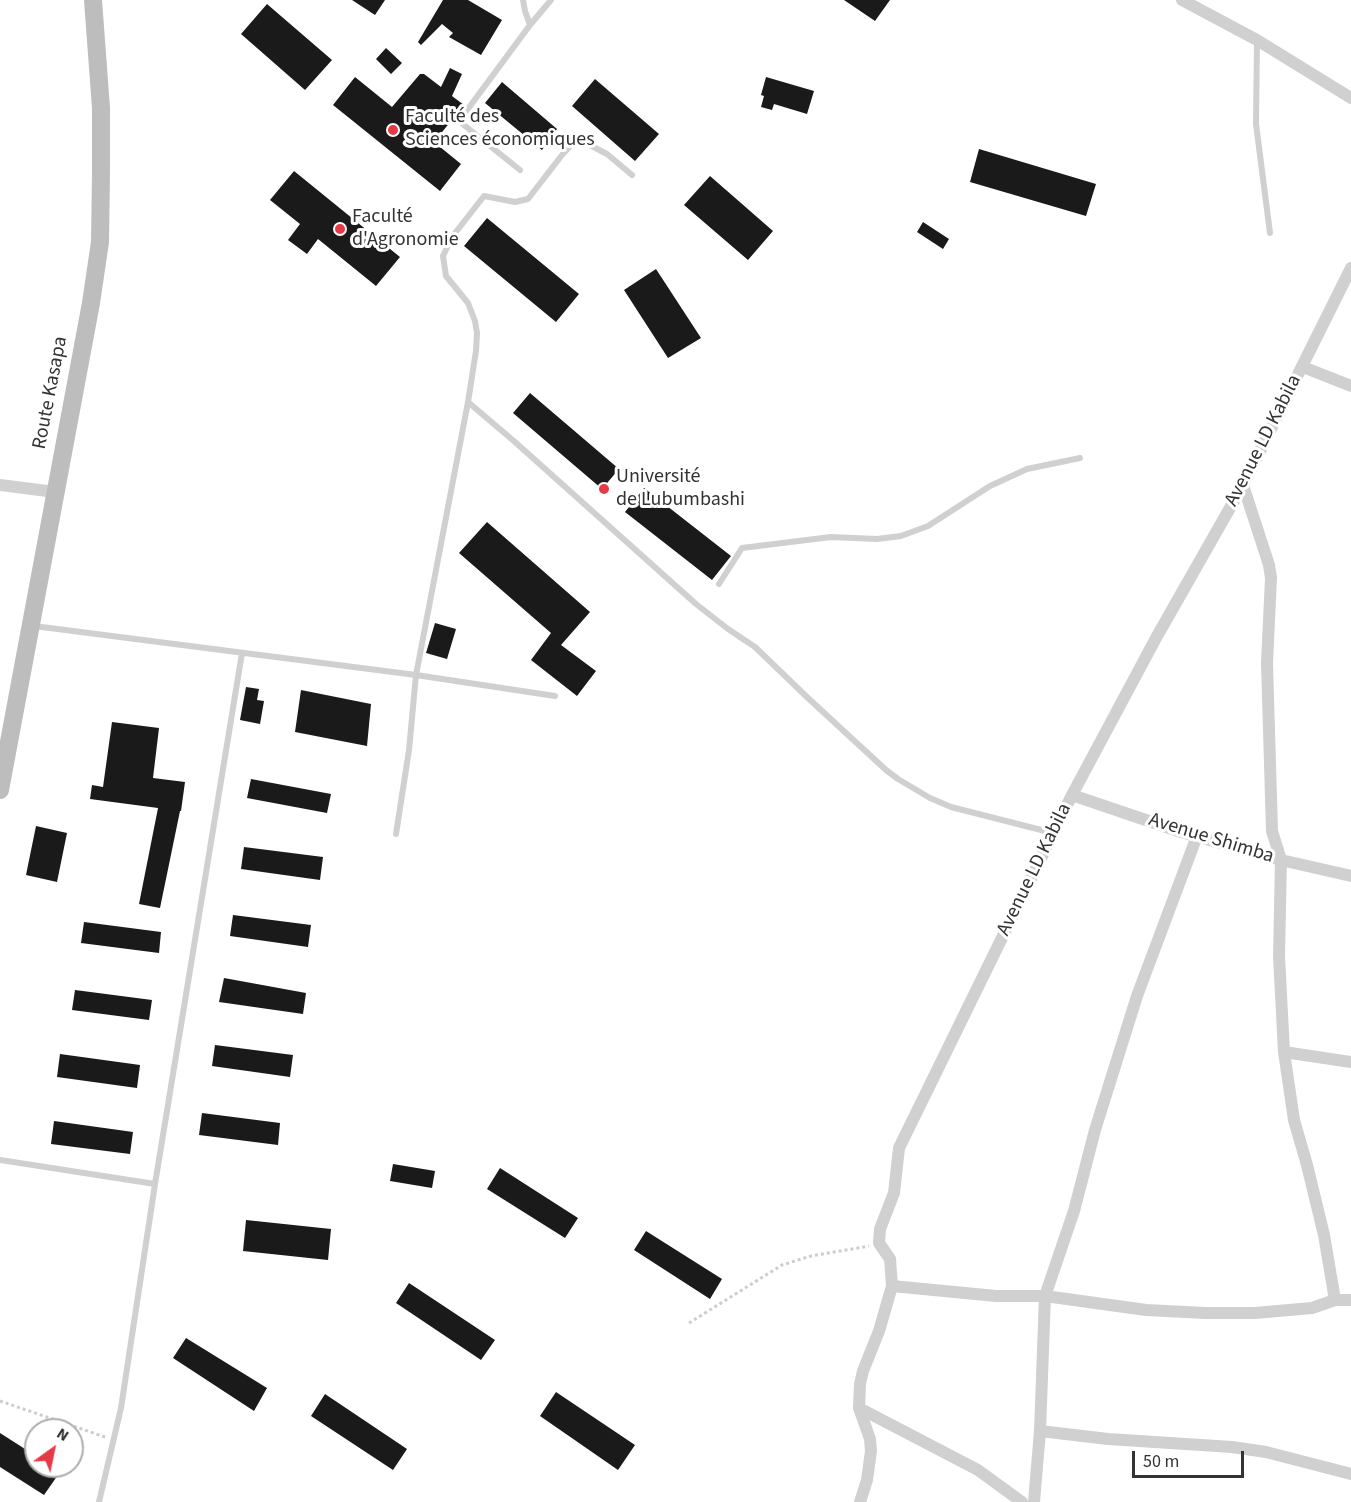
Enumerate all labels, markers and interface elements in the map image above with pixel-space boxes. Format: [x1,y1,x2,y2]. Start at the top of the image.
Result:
place label: Faculté des Sciences économiques [405,106,595,153]
marker: Faculté des Sciences économiques [386,123,400,137]
place label: Faculté d'Agronomie [352,206,459,253]
marker: Faculté d'Agronomie [333,222,347,236]
street label: Route Kasapa [28,335,74,451]
street label: Avenue LD Kabila [1221,371,1307,511]
place label: Université de Lubumbashi [616,466,745,513]
marker: Université de Lubumbashi [597,482,611,496]
street label: Avenue LD Kabila [993,800,1077,940]
street label: Avenue Shimba [1146,809,1276,869]
north arrow [24,1418,84,1478]
text: N [52,1422,73,1447]
scale bar [1135,1439,1248,1477]
text: 50 m [1143,1449,1179,1474]

